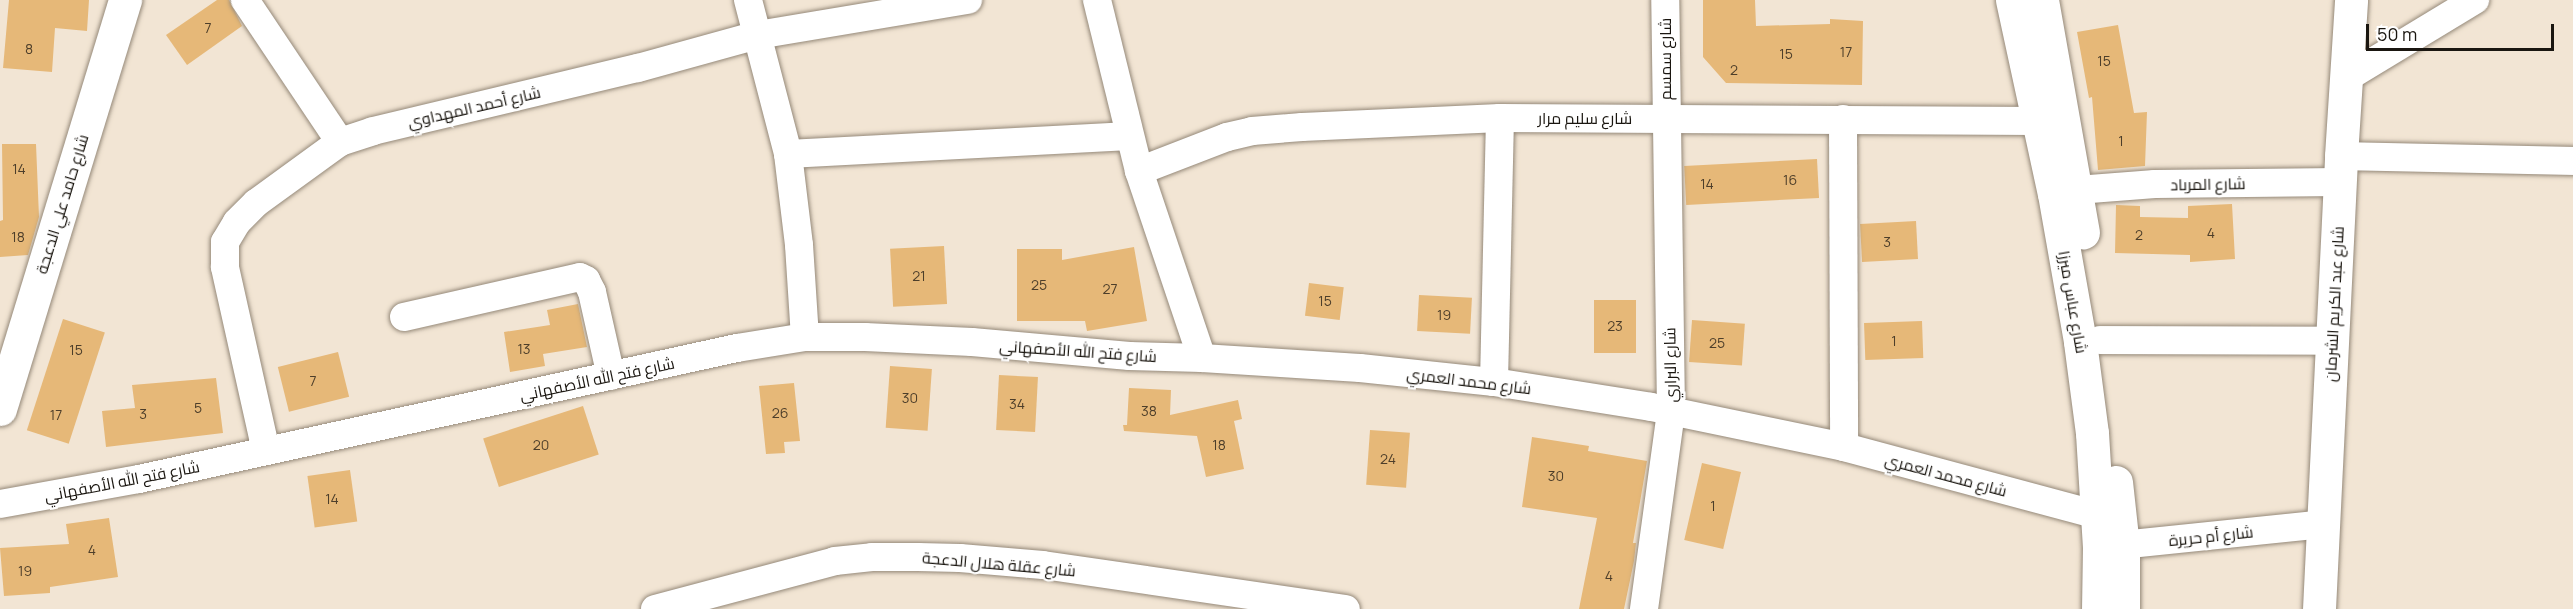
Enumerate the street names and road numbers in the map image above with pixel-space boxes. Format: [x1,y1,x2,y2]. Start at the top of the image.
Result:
street label: شارع سمسم [1655,18,1675,100]
street label: شارع أحمد المهداوي [406,82,542,132]
street label: شارع سليم مرار [1538,108,1632,128]
street label: شارع حامد علي الدعجة [32,132,92,276]
street label: شارع المرباد [2170,174,2246,194]
street label: شارع عبد الكريم الشرمان [2320,226,2348,382]
street label: شارع عباس ميرزا [2055,249,2091,355]
street label: شارع البراري [1660,327,1680,403]
street label: شارع فتح الله الأصفهاني [999,336,1157,366]
street label: شارع فتح الله الأصفهاني [518,353,676,405]
street label: شارع محمد العمري [1406,364,1532,398]
street label: شارع محمد العمري [1883,449,2009,501]
street label: شارع فتح الله الأصفهاني [43,457,201,505]
street label: شارع أم حريرة [2168,522,2254,550]
street label: شارع عقلة هلال الدعجة [921,548,1077,580]

